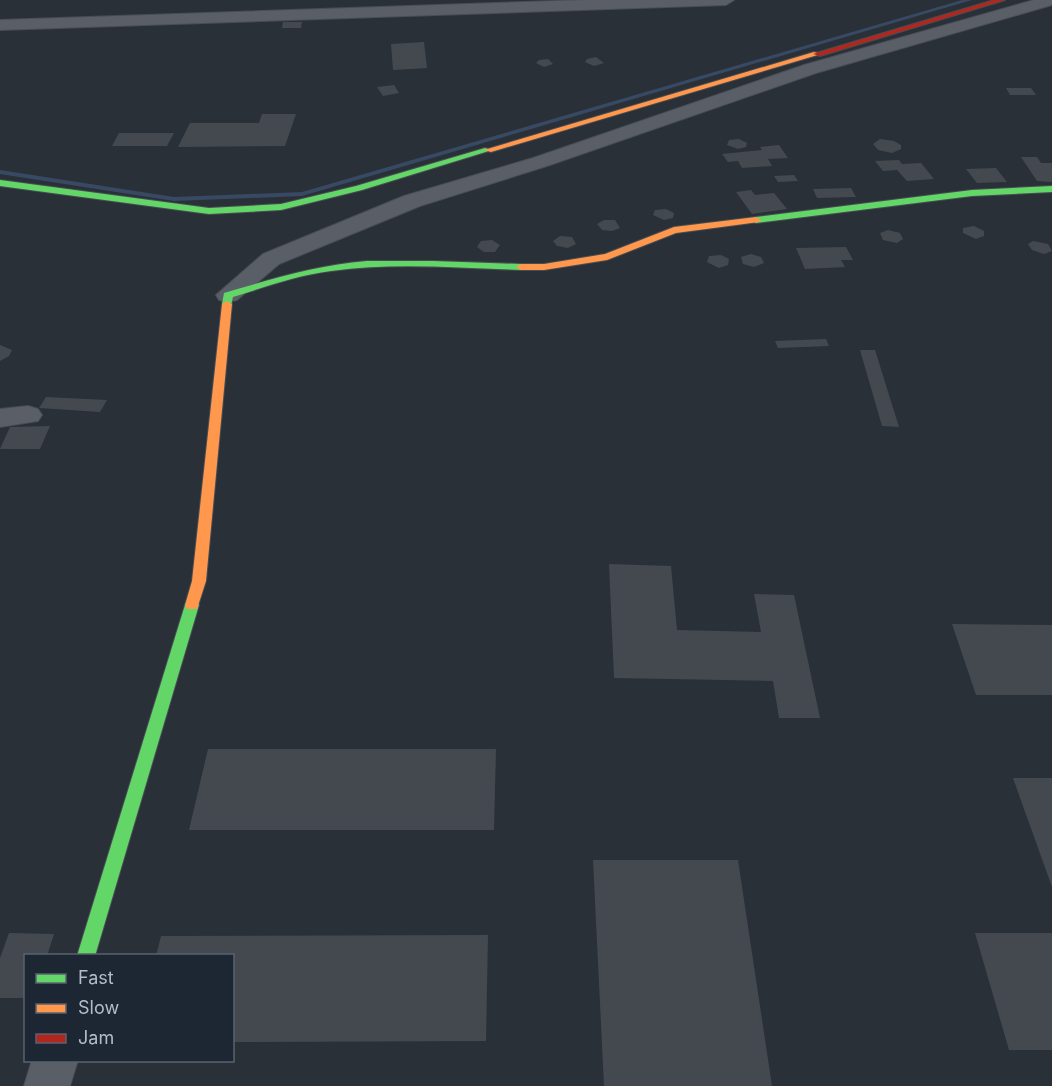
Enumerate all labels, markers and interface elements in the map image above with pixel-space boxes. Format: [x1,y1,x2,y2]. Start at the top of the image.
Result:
legend [24,954,234,1062]
text: Fast [78,967,114,988]
text: Slow [78,997,119,1018]
text: Jam [78,1027,114,1048]

